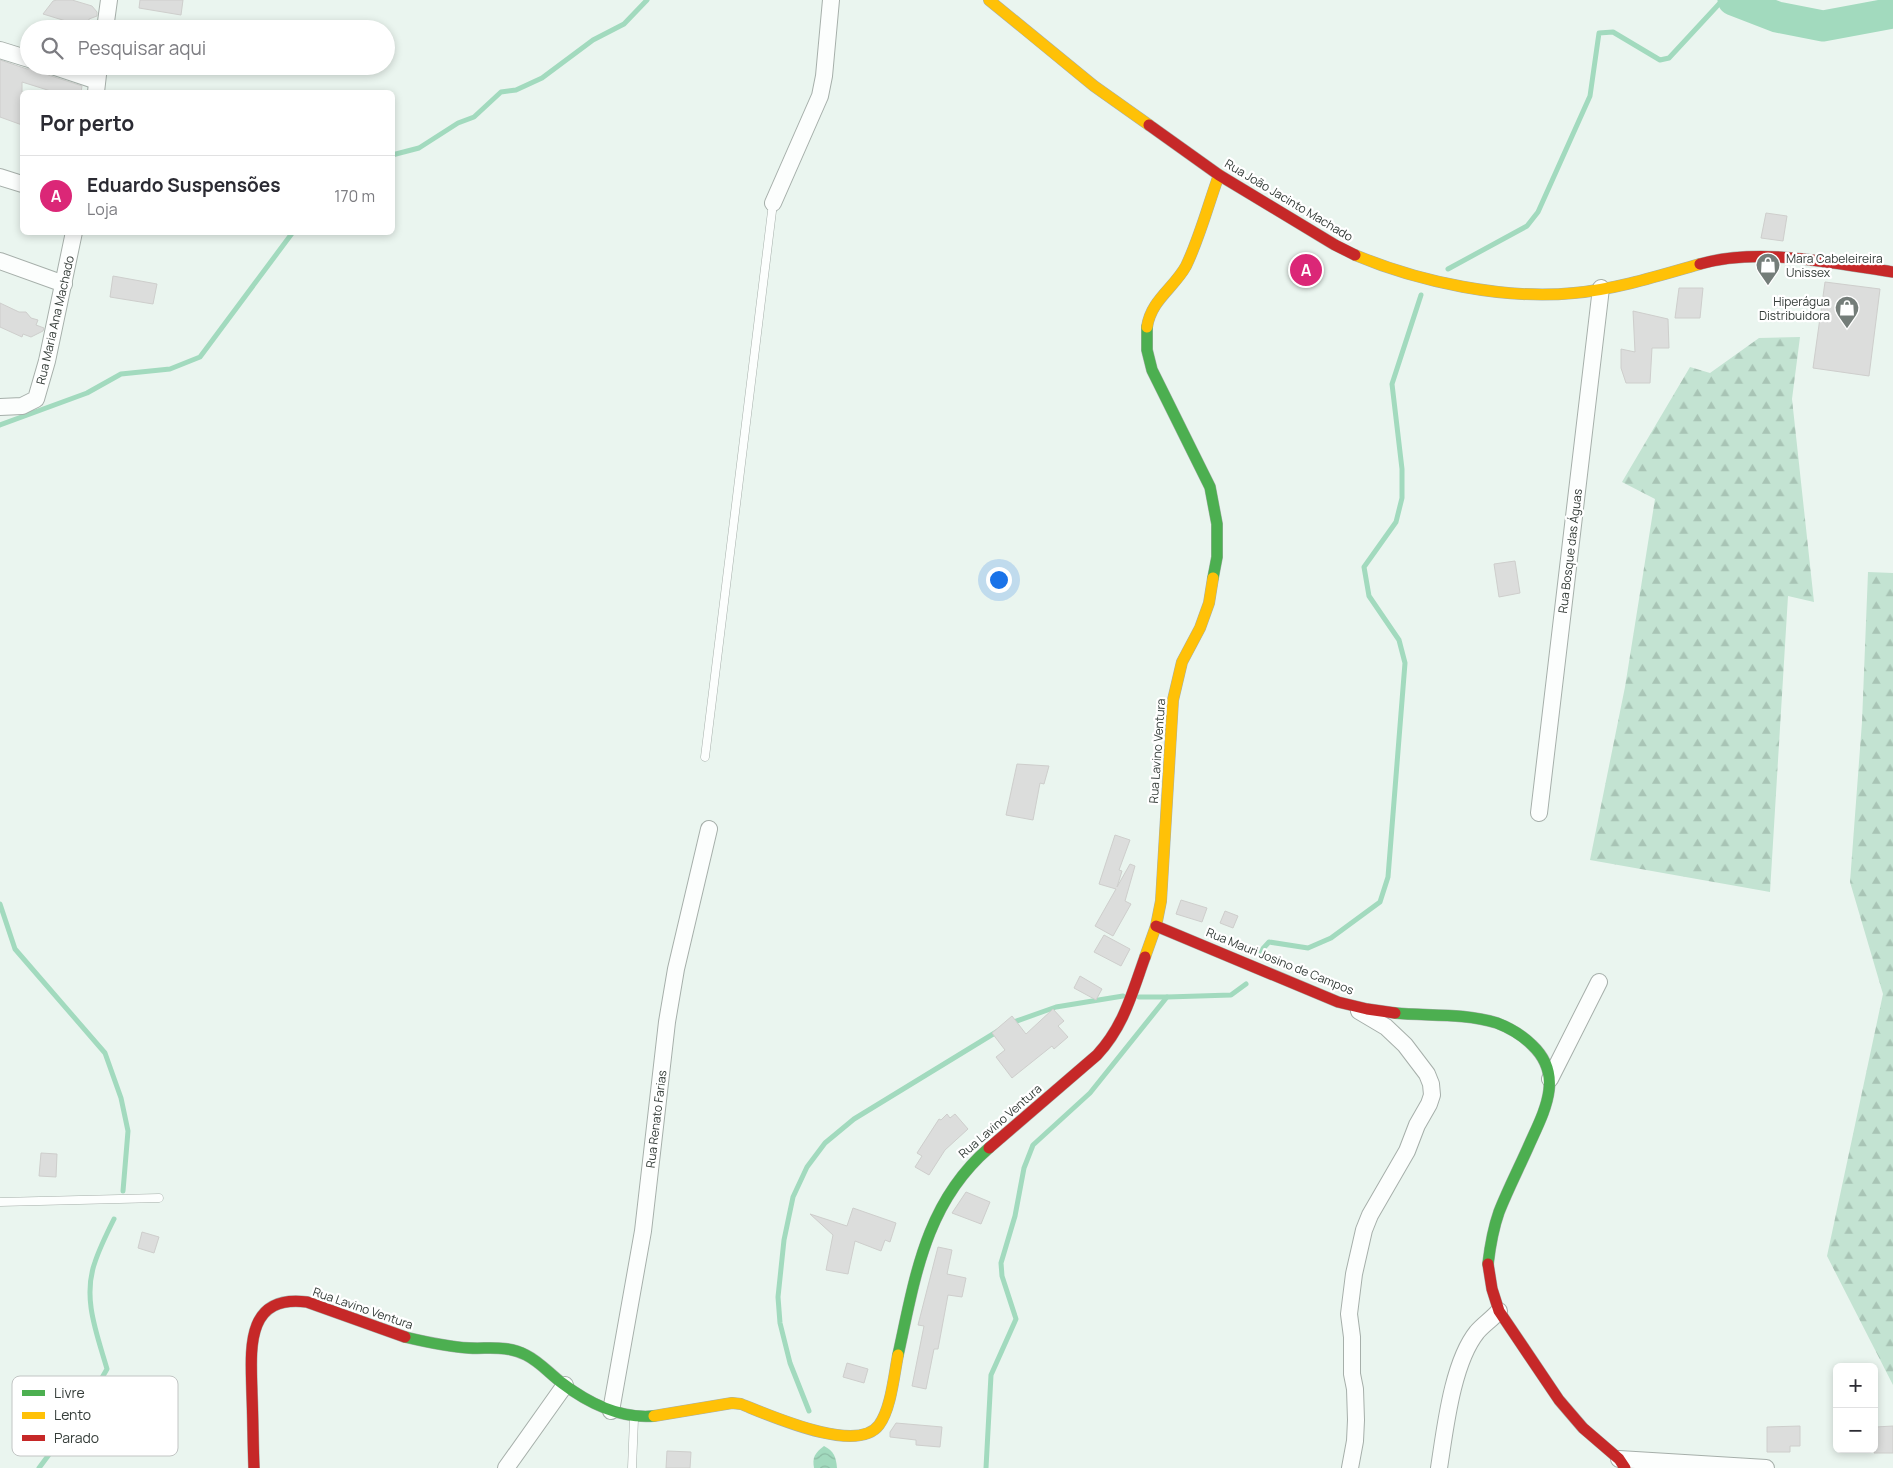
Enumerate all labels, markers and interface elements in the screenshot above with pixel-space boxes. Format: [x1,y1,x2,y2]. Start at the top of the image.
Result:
search box [20,20,395,75]
icon: search [38,34,66,62]
text: Pesquisar aqui [78,35,206,61]
text: Por perto [40,109,134,137]
street label: Rua João Jacinto Machado [1222,155,1356,245]
text: Eduardo Suspensões [87,172,281,198]
text: A [51,185,61,207]
text: 170 m [334,185,375,207]
text: Loja [87,198,118,220]
place label: Mara Cabeleireira Unissex [1786,250,1883,281]
pin: A [1290,251,1322,289]
shop icon: Mara Cabeleireira Unissex [1755,252,1781,286]
street label: Rua Maria Ana Machado [32,254,78,386]
place label: Hiperágua Distribuidora [1759,293,1830,324]
shop icon: Hiperágua Distribuidora [1834,295,1860,329]
street label: Rua Bosque das Águas [1554,488,1586,614]
your location [986,567,1012,593]
street label: Rua Lavino Ventura [1145,698,1169,804]
street label: Rua Mauri Josino de Campos [1204,924,1356,998]
street label: Rua Renato Farias [642,1069,670,1169]
street label: Rua Lavino Ventura [955,1080,1045,1162]
street label: Rua Lavino Ventura [311,1283,415,1333]
map controls [1833,1363,1878,1453]
button: + [1833,1363,1878,1408]
legend [12,1376,178,1456]
text: Livre [54,1383,85,1402]
text: Lento [54,1405,91,1424]
button: − [1833,1408,1878,1453]
text: Parado [54,1428,99,1447]

